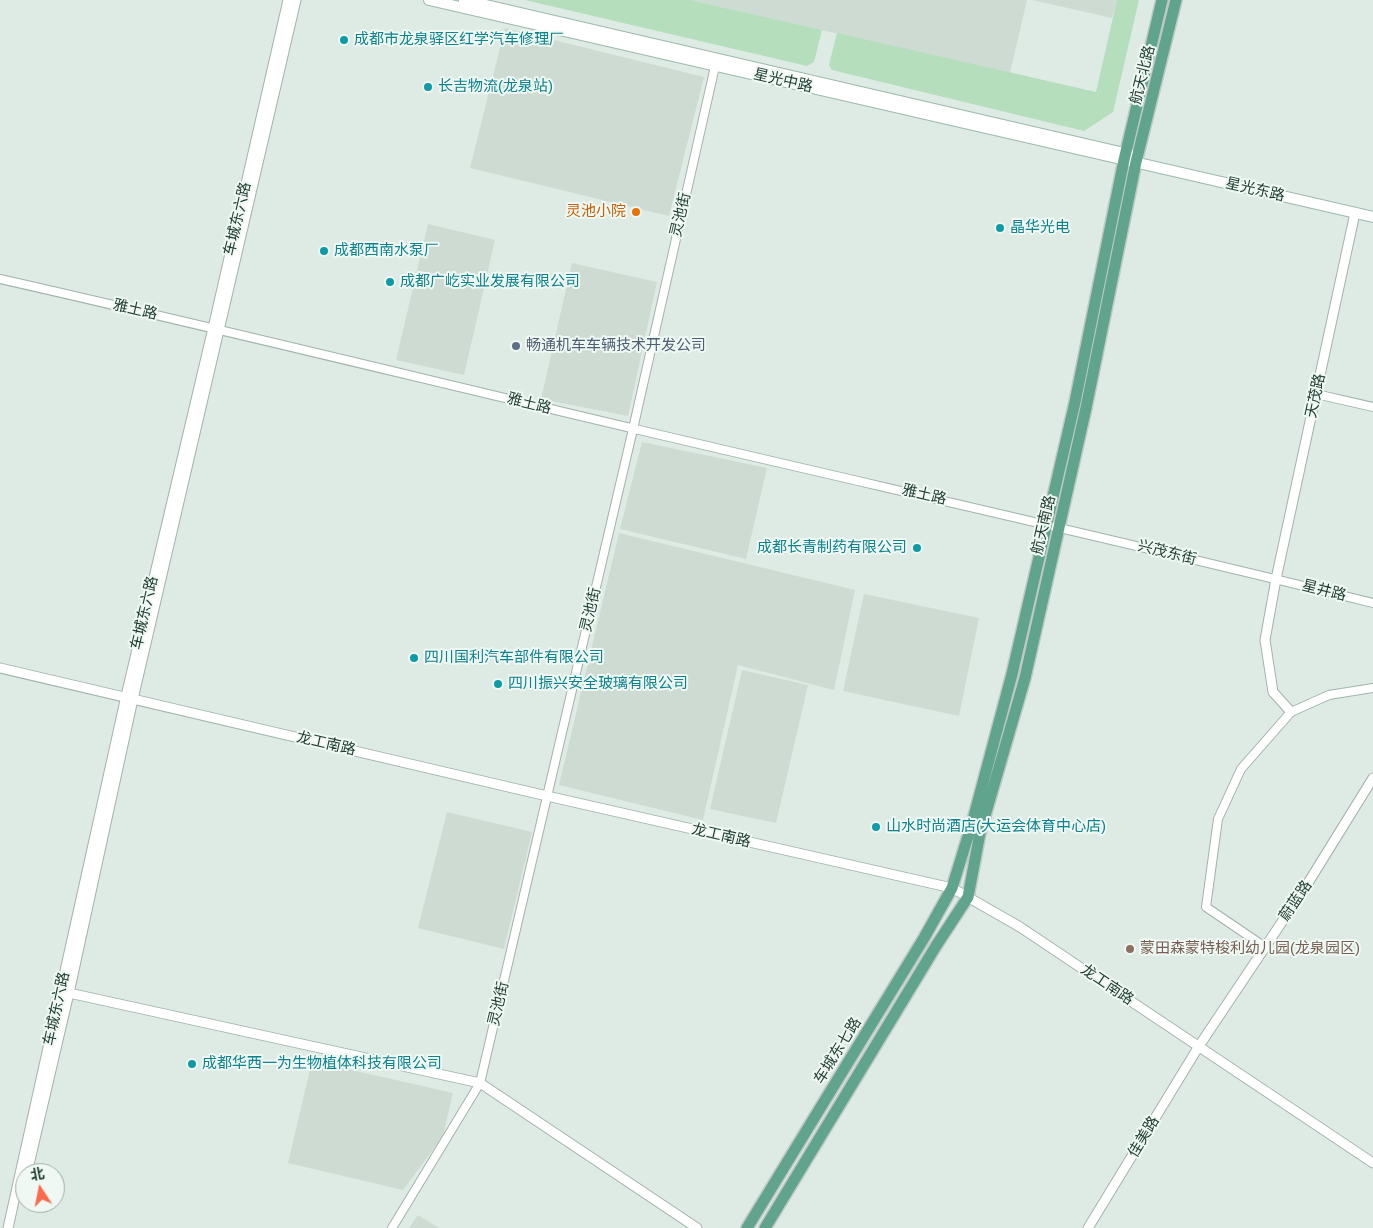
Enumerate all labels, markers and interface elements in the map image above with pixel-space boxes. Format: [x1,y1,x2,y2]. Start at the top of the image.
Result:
place label: 成都市龙泉驿区红学汽车修理厂 [354,31,564,49]
marker: 成都市龙泉驿区红学汽车修理厂 [338,34,350,46]
street label: 航天北路 [1127,44,1159,106]
street label: 星光中路 [752,65,814,97]
place label: 长吉物流(龙泉站) [438,78,553,96]
marker: 长吉物流(龙泉站) [422,81,434,93]
street label: 星光东路 [1224,174,1286,206]
street label: 车城东六路 [221,180,255,258]
street label: 灵池街 [667,191,695,239]
place label: 灵池小院 [566,203,626,221]
marker: 灵池小院 [630,206,642,218]
place label: 晶华光电 [1010,219,1070,237]
marker: 晶华光电 [994,222,1006,234]
place label: 成都西南水泵厂 [334,242,439,260]
marker: 成都西南水泵厂 [318,245,330,257]
place label: 成都广屹实业发展有限公司 [400,273,580,291]
marker: 成都广屹实业发展有限公司 [384,276,396,288]
street label: 雅土路 [111,296,159,324]
place label: 畅通机车车辆技术开发公司 [526,337,706,355]
marker: 畅通机车车辆技术开发公司 [510,340,522,352]
street label: 天茂路 [1303,372,1329,420]
street label: 雅土路 [505,390,553,418]
street label: 雅土路 [900,481,948,509]
street label: 航天南路 [1028,494,1060,556]
street label: 兴茂东街 [1136,537,1198,569]
place label: 成都长青制药有限公司 [757,539,907,557]
marker: 成都长青制药有限公司 [911,542,923,554]
street label: 车城东六路 [128,574,162,652]
street label: 星井路 [1300,577,1348,605]
street label: 灵池街 [577,586,605,634]
place label: 四川国利汽车部件有限公司 [424,649,604,667]
marker: 四川国利汽车部件有限公司 [408,652,420,664]
place label: 四川振兴安全玻璃有限公司 [508,675,688,693]
marker: 四川振兴安全玻璃有限公司 [492,678,504,690]
street label: 龙工南路 [295,728,357,760]
place label: 山水时尚酒店(大运会体育中心店) [886,818,1106,836]
street label: 龙工南路 [690,820,752,852]
marker: 山水时尚酒店(大运会体育中心店) [870,821,882,833]
street label: 蔚蓝路 [1276,877,1316,925]
place label: 蒙田森蒙特梭利幼儿园(龙泉园区) [1140,940,1360,958]
marker: 蒙田森蒙特梭利幼儿园(龙泉园区) [1124,943,1136,955]
street label: 龙工南路 [1077,961,1137,1009]
street label: 车城东六路 [40,970,74,1048]
street label: 灵池街 [485,980,513,1028]
street label: 车城东七路 [810,1014,866,1088]
place label: 成都华西一为生物植体科技有限公司 [202,1055,442,1073]
marker: 成都华西一为生物植体科技有限公司 [186,1058,198,1070]
street label: 佳美路 [1125,1113,1163,1161]
north arrow [15,1163,65,1213]
text: 北 [29,1165,46,1183]

